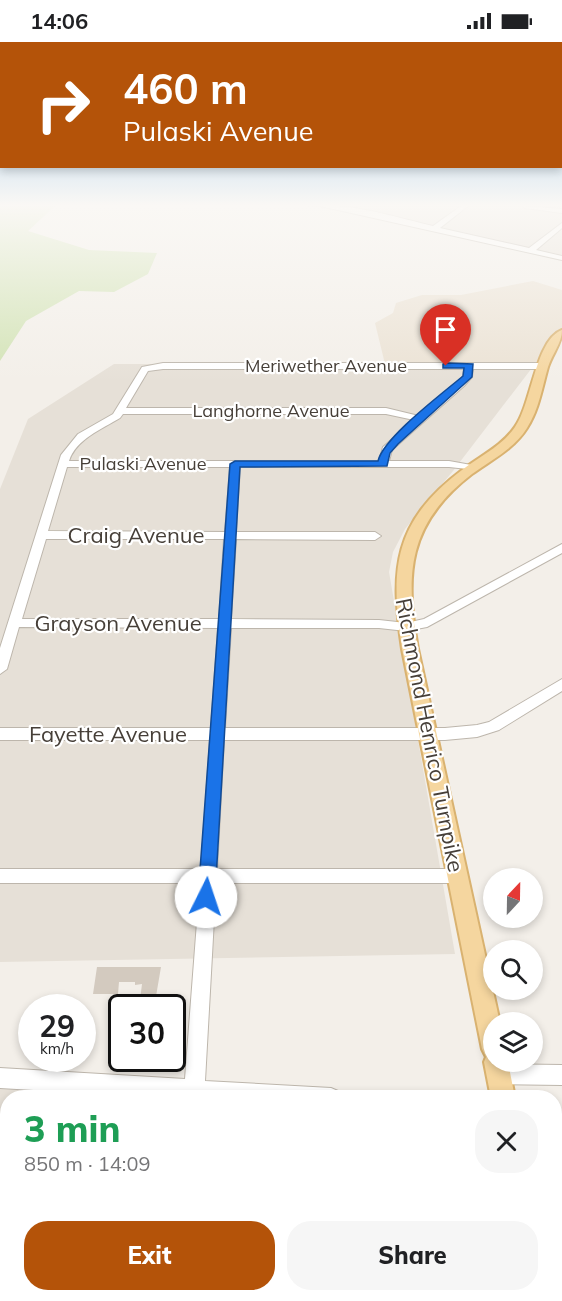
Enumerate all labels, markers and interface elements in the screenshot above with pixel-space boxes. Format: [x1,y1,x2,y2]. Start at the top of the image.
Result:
text: 14:06 [30,7,88,35]
text: 460 m [123,62,248,115]
icon: right [24,66,102,144]
text: Pulaski Avenue [123,114,313,148]
pin [420,304,471,366]
icon: arrive [429,313,462,346]
street label: Meriwether Avenue [245,354,407,377]
street label: Langhorne Avenue [192,399,350,422]
street label: Pulaski Avenue [80,452,206,475]
street label: Craig Avenue [68,521,205,549]
street label: Richmond Henrico Turnpike [390,596,470,874]
street label: Grayson Avenue [34,609,202,637]
street label: Fayette Avenue [29,720,187,748]
position arrow [174,865,238,929]
north arrow [483,868,543,928]
map controls [483,868,543,1072]
button: search [483,940,543,1000]
speed limit sign: 30 [108,994,186,1072]
text: 29 [39,1007,75,1045]
button: layers [483,1012,543,1072]
text: km/h [40,1039,74,1058]
text: 3 min [24,1106,120,1151]
button: close [475,1110,538,1173]
text: 850 m · 14:09 [24,1151,150,1176]
button: Exit [24,1221,275,1290]
button: Share [287,1221,538,1290]

